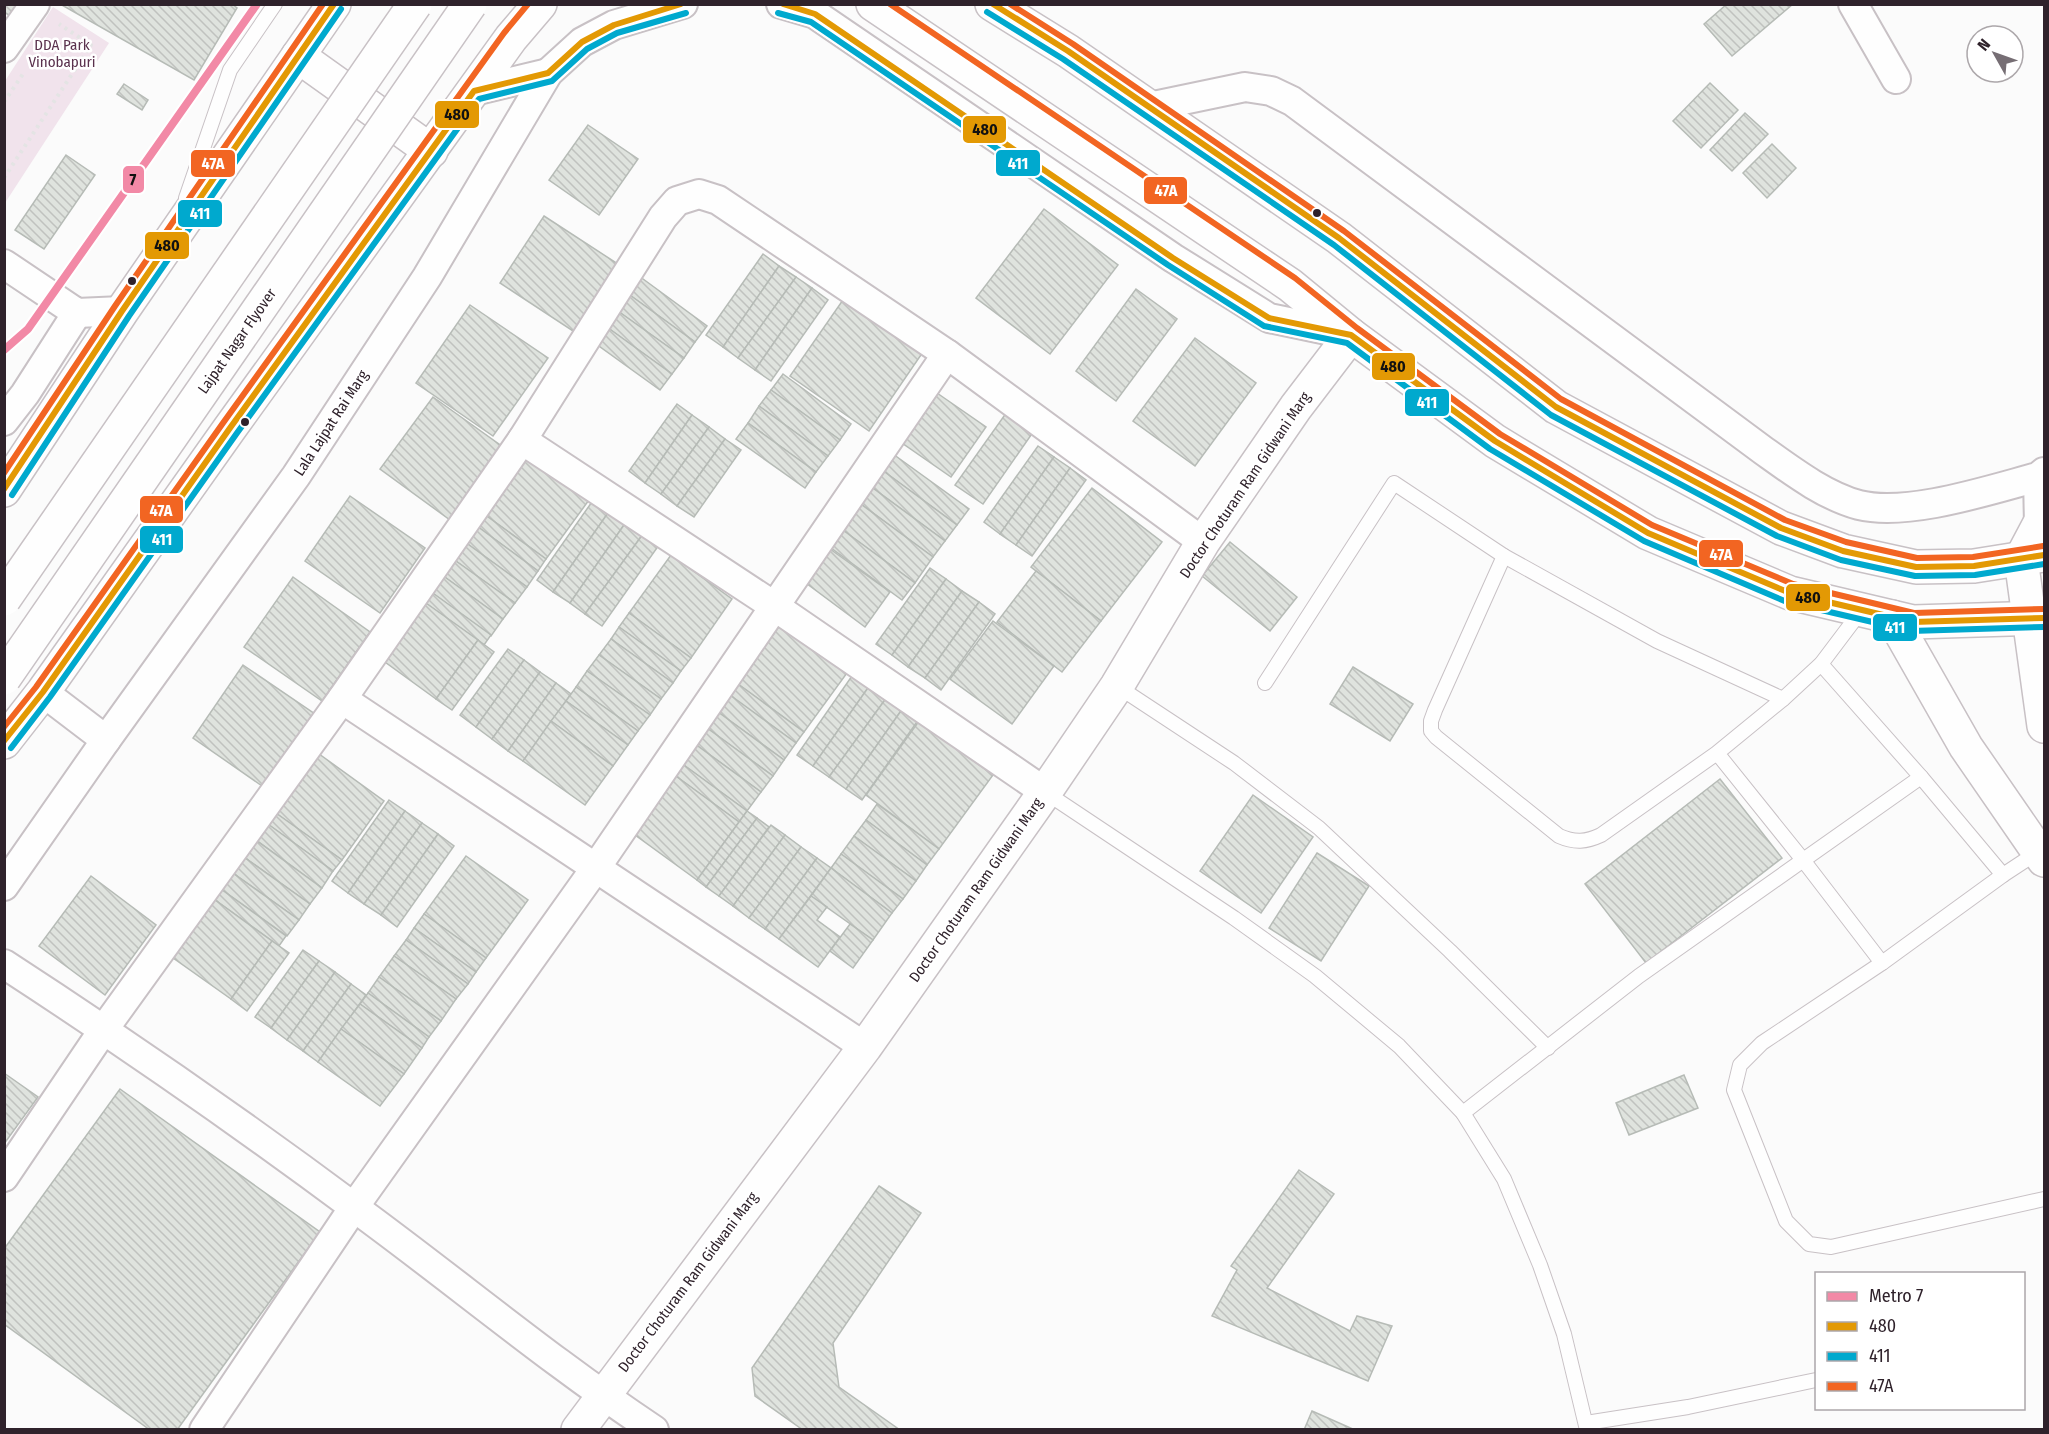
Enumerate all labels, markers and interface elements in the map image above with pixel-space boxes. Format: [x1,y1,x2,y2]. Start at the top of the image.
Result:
north arrow [1965,24,2025,84]
text: N [1974,35,1994,54]
park label: DDA Park Vinobapuri [28,36,96,71]
line badge: 480 [434,100,480,129]
text: 480 [444,105,470,124]
line badge: 480 [962,115,1007,144]
text: 480 [972,120,998,139]
line badge: 47A [190,149,236,178]
line badge: 411 [995,149,1041,177]
text: 47A [202,154,225,173]
text: 411 [1008,154,1028,173]
line badge: 7 [122,165,145,194]
text: 7 [130,170,137,189]
line badge: 47A [1143,176,1188,205]
text: 47A [1155,181,1178,200]
line badge: 411 [177,199,223,228]
text: 411 [190,204,210,223]
unlabelled marker [1311,207,1323,219]
line badge: 480 [144,231,190,260]
text: 480 [154,236,180,255]
unlabelled marker [126,275,138,287]
street label: Lajpat Nagar Flyover [194,284,280,397]
line badge: 480 [1371,352,1416,381]
text: 480 [1380,357,1406,376]
street label: Lala Lajpat Rai Marg [290,367,372,479]
street label: Doctor Choturam Ram Gidwani Marg [1176,388,1314,582]
line badge: 411 [1404,388,1450,417]
text: 411 [1417,393,1437,412]
unlabelled marker [239,416,251,428]
line badge: 47A [139,495,184,524]
text: 47A [150,501,173,520]
line badge: 411 [139,525,184,554]
text: 411 [152,530,172,549]
line badge: 47A [1698,539,1744,568]
text: 47A [1710,545,1733,564]
line badge: 480 [1785,583,1831,612]
text: 480 [1795,588,1821,607]
line badge: 411 [1872,613,1918,642]
text: 411 [1885,618,1905,637]
street label: Doctor Choturam Ram Gidwani Marg [905,794,1047,986]
street label: Doctor Choturam Ram Gidwani Marg [614,1188,762,1376]
legend [1815,1272,2025,1410]
text: Metro 7 [1869,1285,1923,1307]
text: 480 [1869,1315,1896,1337]
text: 411 [1869,1345,1891,1367]
text: 47A [1869,1375,1894,1397]

